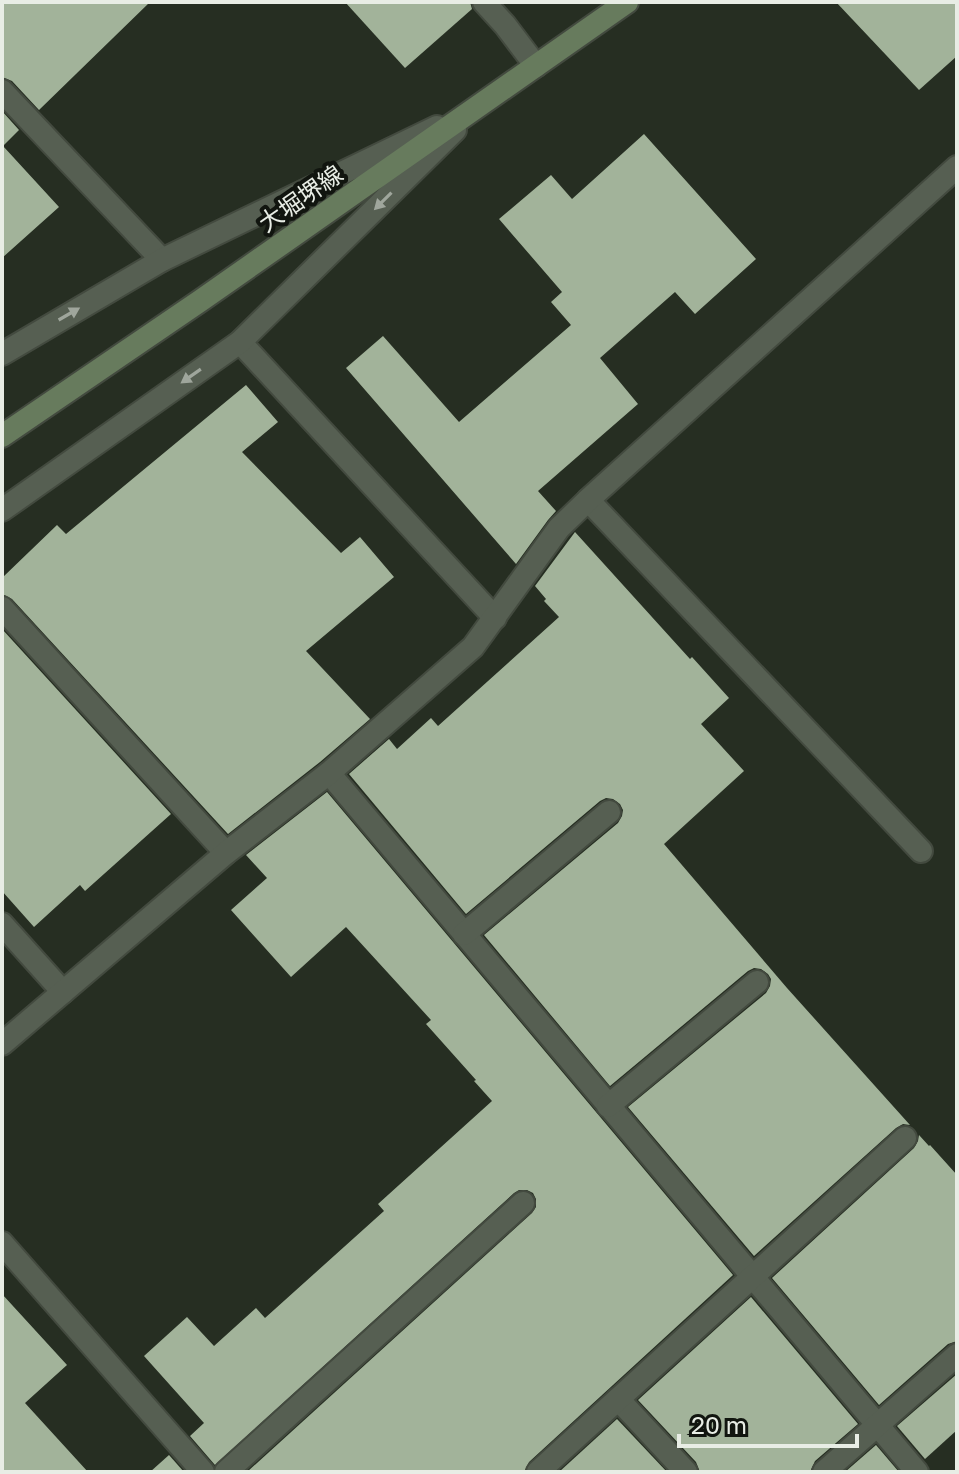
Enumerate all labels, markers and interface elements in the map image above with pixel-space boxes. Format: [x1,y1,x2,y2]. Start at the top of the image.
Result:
street label: 大堀堺線 [253,158,348,237]
one-way arrow [374,191,393,210]
one-way arrow [58,307,80,321]
one-way arrow [181,368,202,383]
scale bar [679,1398,857,1448]
text: 20 m [691,1410,747,1439]

